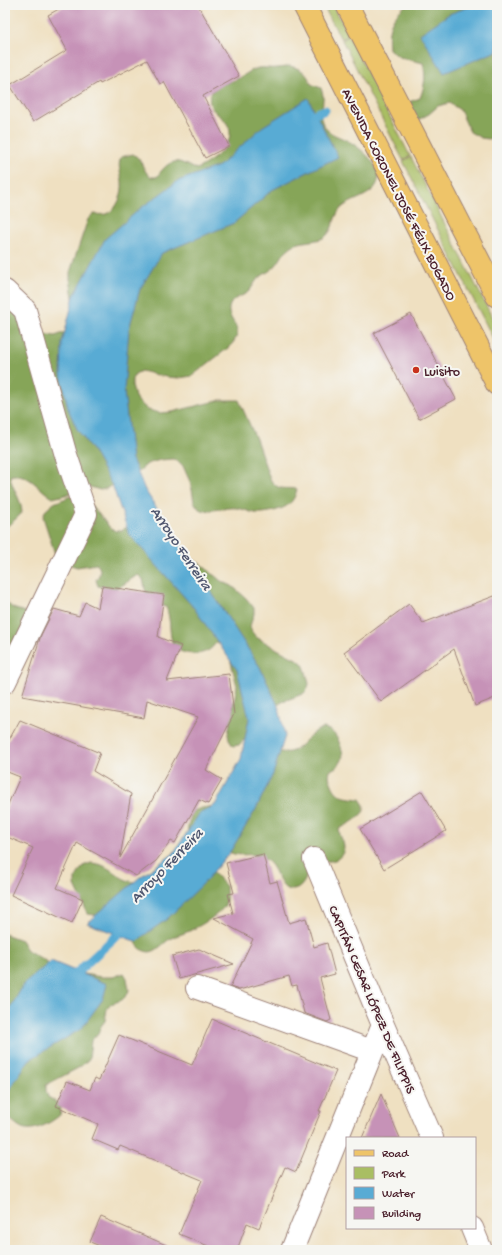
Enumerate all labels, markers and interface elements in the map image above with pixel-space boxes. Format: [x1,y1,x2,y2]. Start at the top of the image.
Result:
street label: AVENIDA CORONEL JOSÉ FÉLIX BOGADO [337,86,459,305]
place label: Luisito [424,364,460,381]
marker: Luisito [411,365,421,375]
water label: Arroyo Ferreira [146,504,216,596]
water label: Arroyo Ferreira [127,824,209,907]
street label: CAPITÁN CESAR LÓPEZ DE FILIPPIS [323,903,418,1097]
legend [346,1137,476,1229]
text: Road [382,1148,409,1162]
text: Park [381,1168,407,1182]
text: Water [382,1188,416,1202]
text: Building [381,1208,421,1222]

